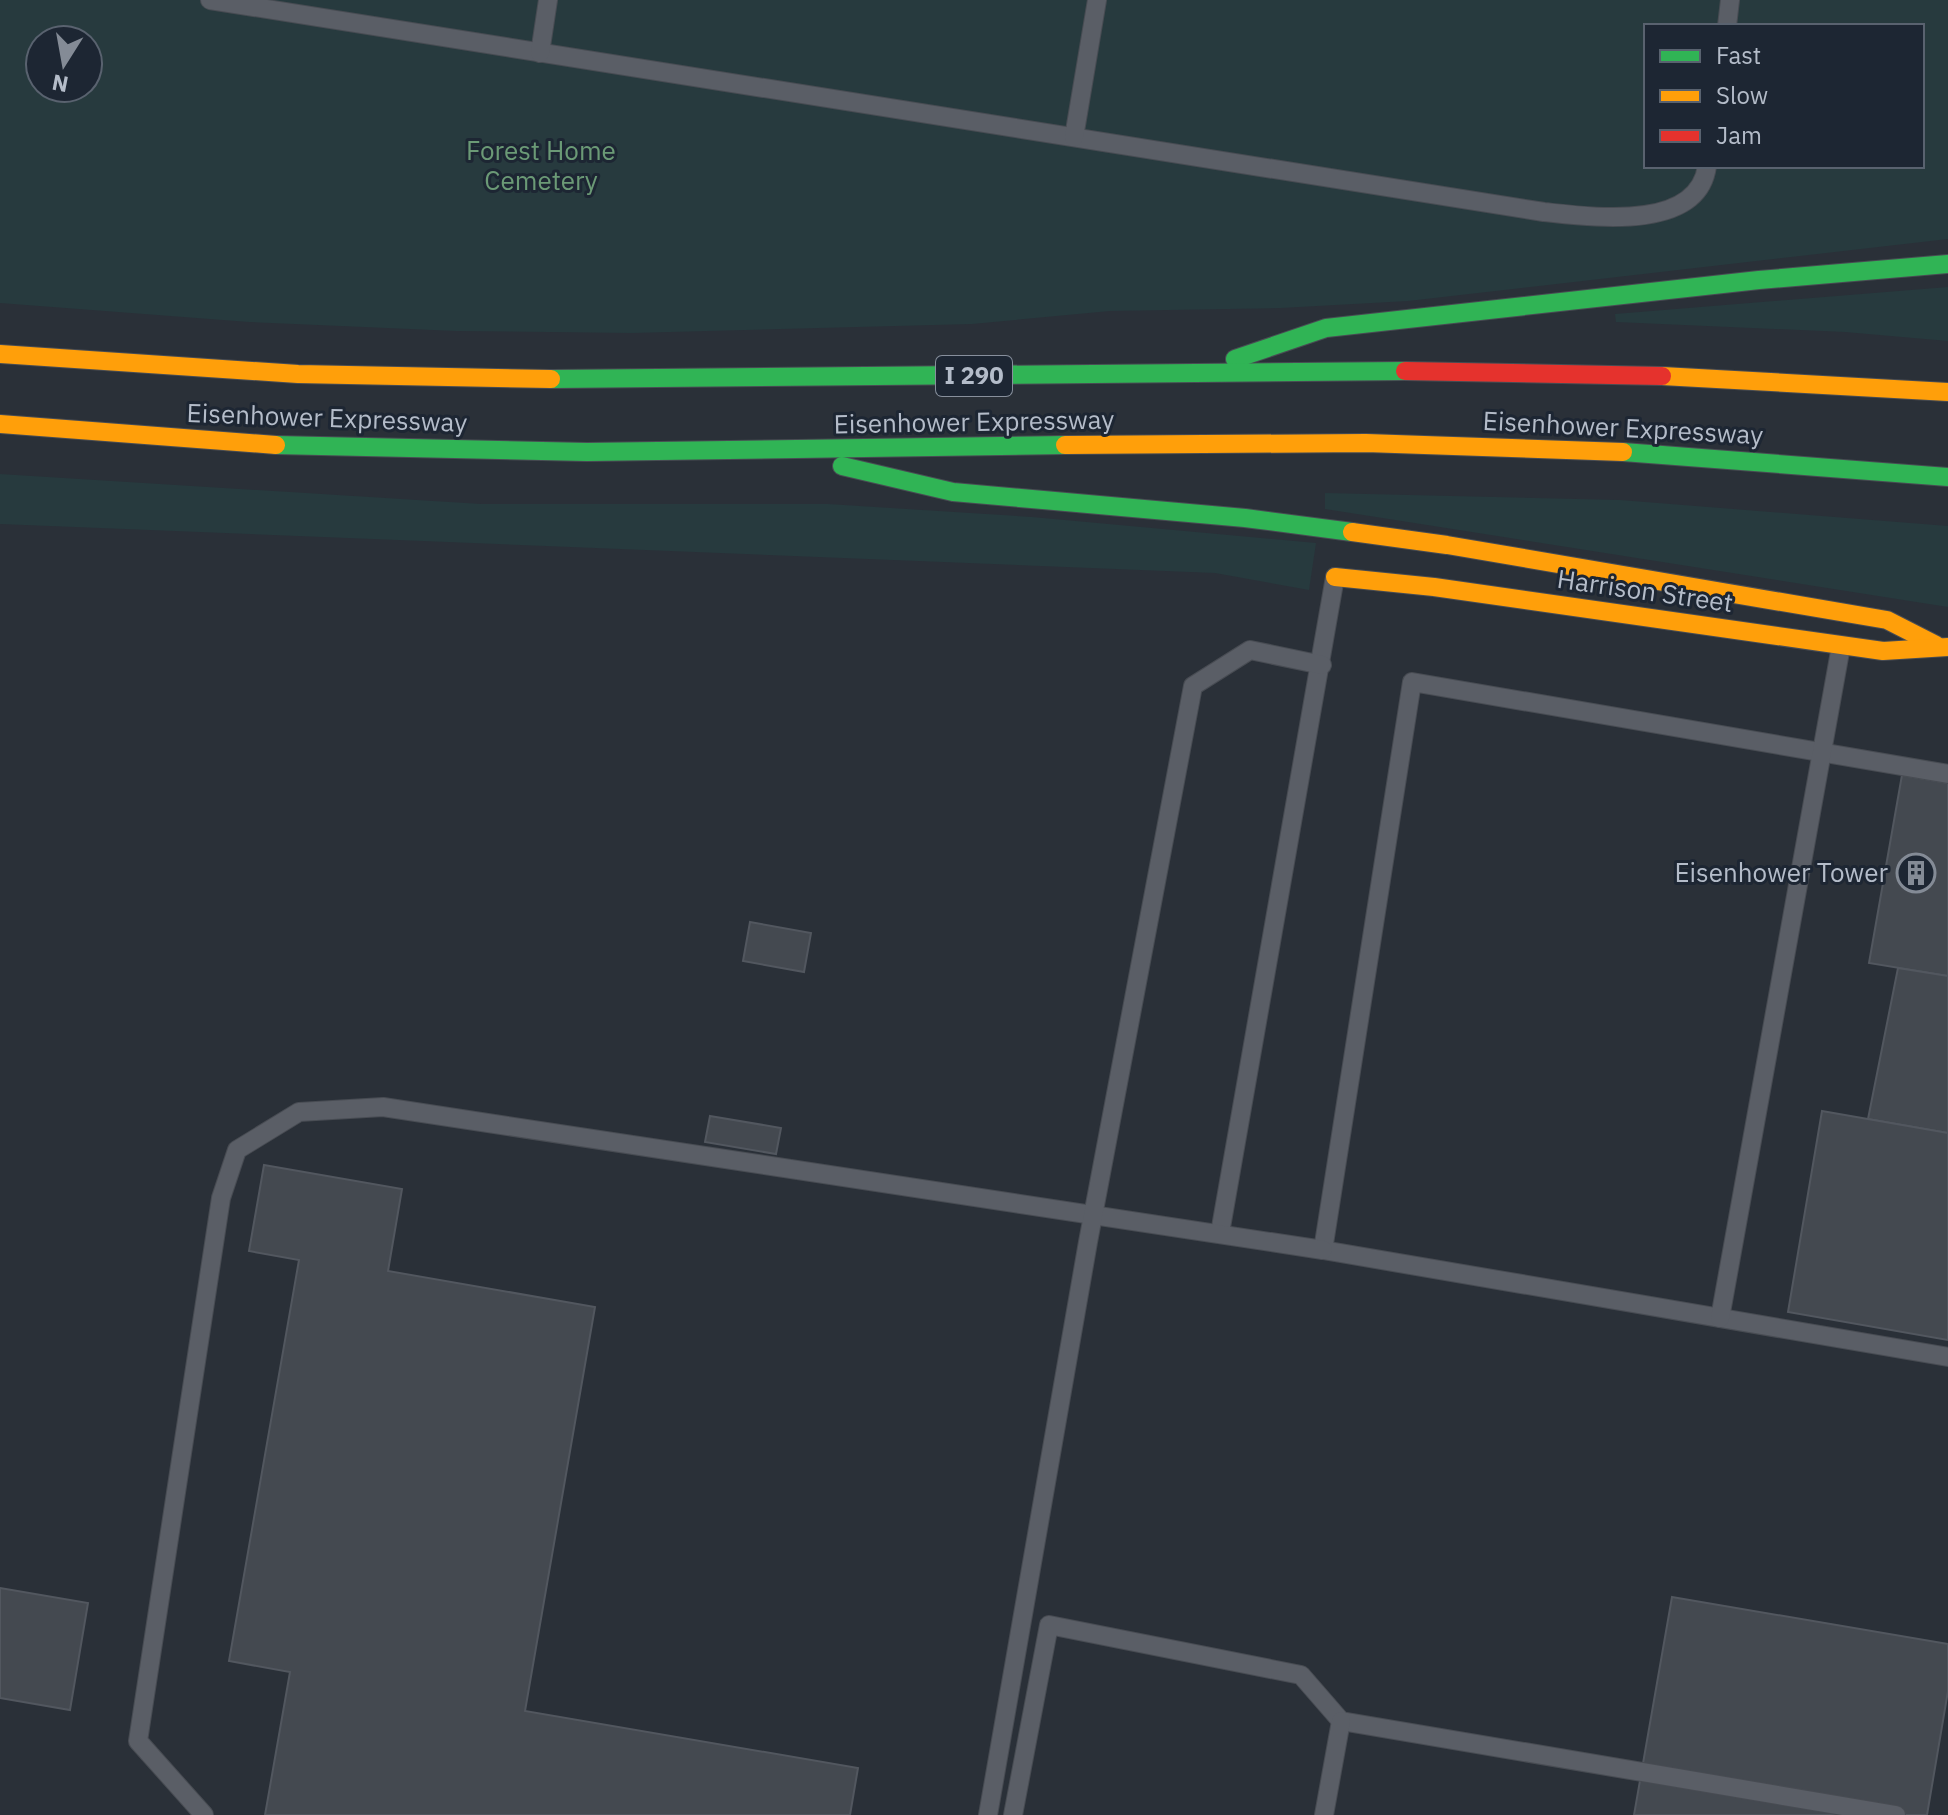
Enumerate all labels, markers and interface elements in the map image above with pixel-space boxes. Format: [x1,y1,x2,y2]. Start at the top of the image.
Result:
north arrow [24,24,104,104]
legend [1644,24,1924,168]
text: Fast [1716,39,1761,71]
text: N [49,68,71,100]
text: Slow [1716,79,1768,111]
text: Jam [1716,119,1762,151]
park label: Forest Home Cemetery [466,133,616,197]
road number: I 290 [936,356,1012,396]
street label: Eisenhower Expressway [186,395,468,439]
street label: Eisenhower Expressway [833,402,1115,440]
street label: Eisenhower Expressway [1482,403,1764,451]
street label: Harrison Street [1555,561,1735,619]
building icon: Eisenhower Tower [1895,852,1937,894]
place label: Eisenhower Tower [1674,855,1888,889]

